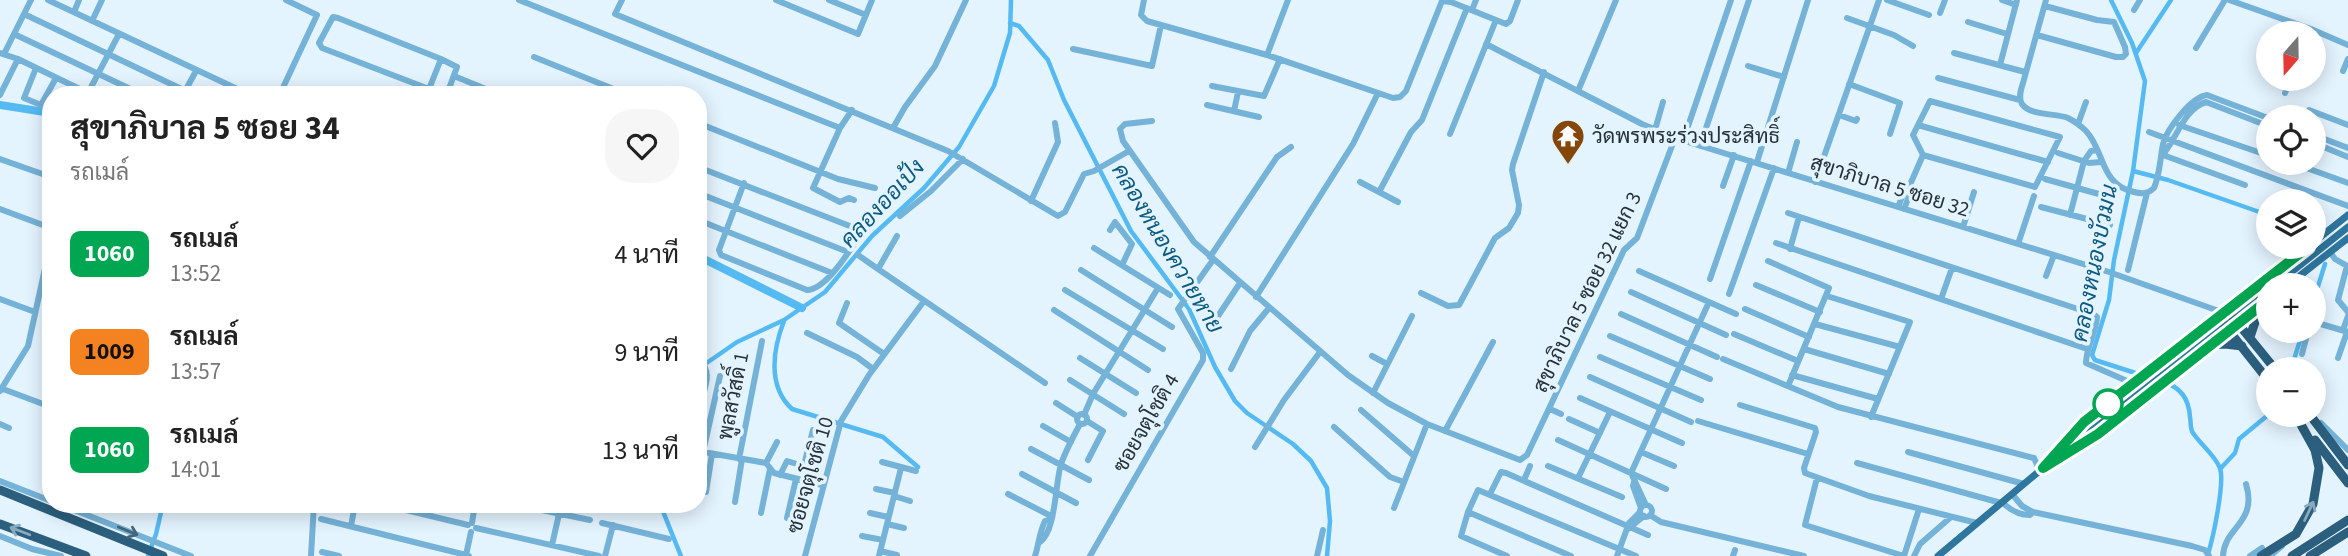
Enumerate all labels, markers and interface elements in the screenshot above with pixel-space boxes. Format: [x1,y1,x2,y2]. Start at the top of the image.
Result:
north arrow [2256,21,2326,91]
map controls [2256,21,2326,427]
text: สุขาภิบาล 5 ซอย 34 [70,105,340,152]
button: locate [2256,105,2326,175]
button: heart [605,109,679,183]
place label: วัดพรพระร่วงประสิทธิ์ [1592,116,1780,151]
temple icon: วัดพรพระร่วงประสิทธิ์ [1549,117,1587,166]
street label: สุขาภิบาล 5 ซอย 32 [1807,148,1973,224]
water label: คลองออเป้ง [833,152,932,255]
text: รถเมล์ [70,156,129,189]
water label: คลองหนองควายหาย [1104,157,1231,340]
water label: คลองหนองบัวมน [2063,181,2126,345]
street label: สุขาภิบาล 5 ซอย 32 แยก 3 [1525,187,1649,397]
button: layers [2256,189,2326,259]
text: รถเมล์ [170,220,239,257]
text: 1060 [84,236,135,271]
text: 4 นาที [615,236,679,273]
text: 13:52 [170,257,221,290]
button: + [2256,273,2326,343]
text: รถเมล์ [170,318,239,355]
text: 1009 [84,334,135,369]
text: 9 นาที [615,334,679,371]
street label: พูลสวัสดิ์ 1 [705,348,756,443]
text: 13:57 [170,355,221,388]
button: − [2256,357,2326,427]
street label: ซอยจตุโชติ 4 [1106,368,1186,478]
unlabelled marker [2093,389,2123,419]
street label: ซอยจตุโชติ 10 [779,413,841,537]
text: รถเมล์ [170,416,239,453]
text: 1060 [84,432,135,467]
text: 13 นาที [602,432,679,469]
text: 14:01 [170,453,221,486]
one-way arrow [2303,501,2316,522]
one-way arrow [10,524,32,537]
one-way arrow [117,526,138,539]

